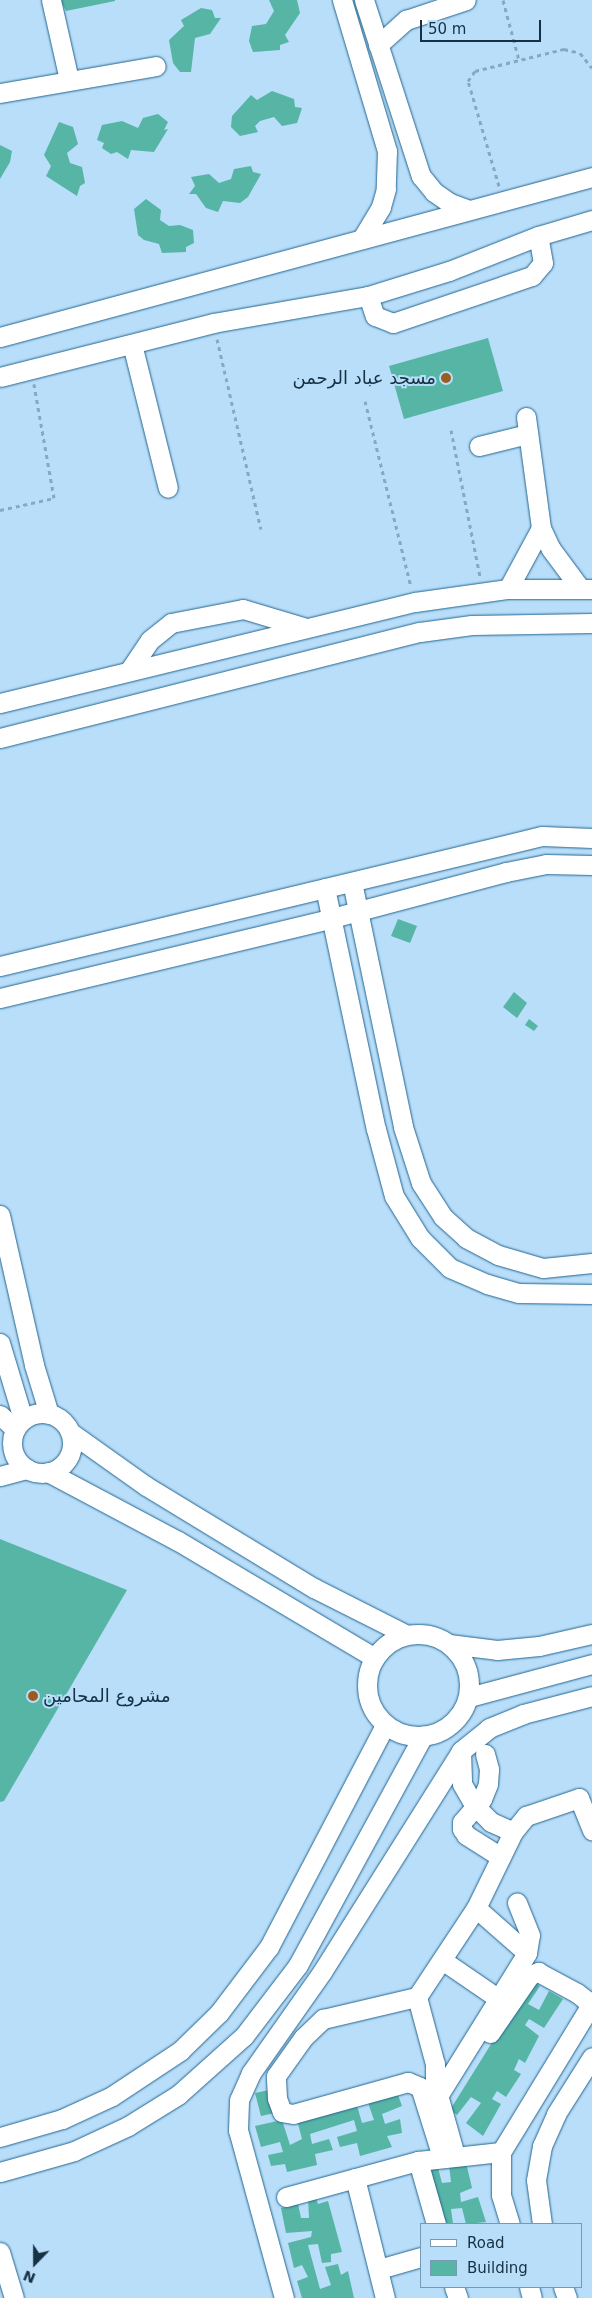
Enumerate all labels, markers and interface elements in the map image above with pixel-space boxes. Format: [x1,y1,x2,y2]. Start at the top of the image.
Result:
scale bar [422,10,543,42]
text: 50 m [428,20,466,38]
place label: مسجد عباد الرحمن [292,367,436,389]
marker: مسجد عباد الرحمن [440,372,452,384]
place label: مشروع المحامين [43,1685,171,1707]
marker: مشروع المحامين [27,1690,39,1702]
legend [420,2223,582,2288]
text: Road [467,2234,505,2252]
north arrow [10,2238,60,2288]
text: Building [467,2259,528,2277]
text: N [21,2267,38,2287]

